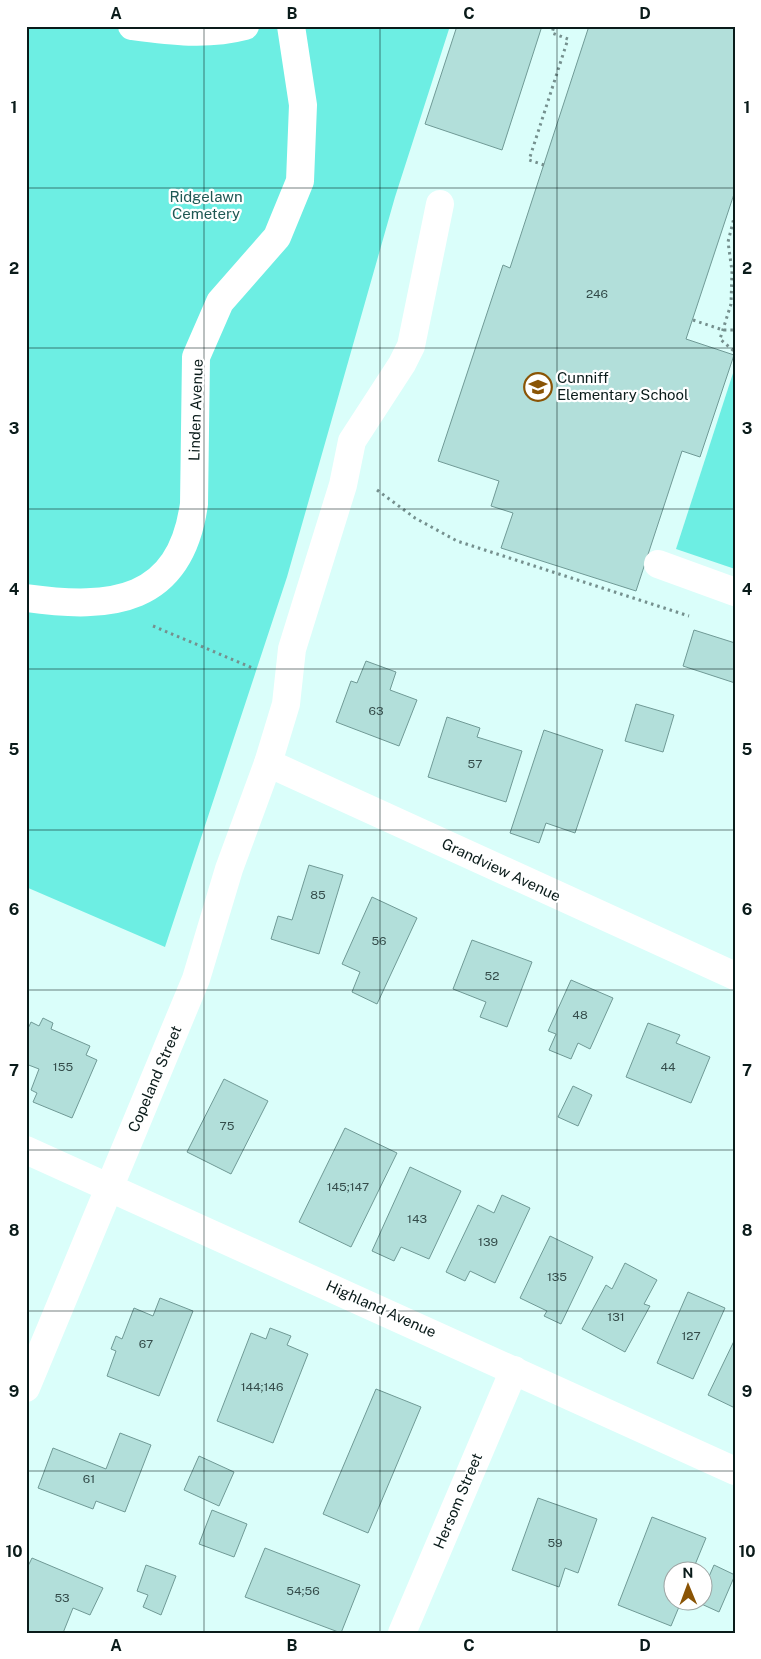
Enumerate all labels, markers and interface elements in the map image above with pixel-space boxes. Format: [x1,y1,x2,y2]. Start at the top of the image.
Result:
text: A [110,4,122,23]
text: B [287,4,298,23]
text: C [463,4,475,23]
text: D [639,4,651,23]
text: 1 [11,98,17,117]
text: 1 [744,98,750,117]
park label: Ridgelawn Cemetery [169,188,243,222]
text: 2 [9,259,19,278]
text: 2 [742,259,752,278]
house number: 246 [586,287,608,301]
street label: Linden Avenue [185,359,206,461]
place label: Cunniff Elementary School [557,369,689,403]
school or university icon: Cunniff Elementary School [523,372,553,402]
text: 3 [9,419,19,438]
text: 3 [742,419,752,438]
text: 4 [9,580,20,599]
text: 4 [742,580,753,599]
house number: 63 [369,704,383,718]
text: 5 [9,740,20,759]
text: 5 [742,740,753,759]
house number: 57 [468,757,482,771]
street label: Grandview Avenue [439,835,563,905]
house number: 85 [310,888,326,902]
text: 6 [9,900,19,919]
text: 6 [742,900,752,919]
house number: 56 [371,934,387,948]
house number: 52 [485,969,499,983]
house number: 48 [572,1008,588,1022]
street label: Copeland Street [124,1023,185,1135]
house number: 155 [53,1060,73,1074]
house number: 44 [660,1060,676,1074]
text: 7 [9,1061,19,1080]
text: 7 [742,1061,752,1080]
house number: 75 [220,1119,235,1133]
house number: 145;147 [327,1180,369,1194]
house number: 143 [407,1212,427,1226]
text: 8 [9,1221,20,1240]
text: 8 [742,1221,753,1240]
house number: 139 [478,1235,498,1249]
house number: 135 [547,1270,567,1284]
street label: Highland Avenue [324,1277,439,1340]
house number: 131 [607,1310,625,1324]
house number: 127 [681,1329,701,1343]
house number: 67 [139,1337,153,1351]
house number: 144;146 [241,1380,283,1394]
text: 9 [9,1382,19,1401]
text: 9 [742,1382,752,1401]
street label: Hersom Street [430,1450,485,1551]
house number: 61 [83,1472,95,1486]
house number: 59 [547,1536,563,1550]
text: 10 [5,1542,23,1561]
text: 10 [738,1542,756,1561]
north arrow [664,1562,714,1612]
text: N [682,1565,693,1581]
house number: 54;56 [286,1584,320,1598]
house number: 53 [54,1591,70,1605]
text: A [110,1636,122,1655]
text: B [287,1636,298,1655]
text: C [463,1636,475,1655]
text: D [639,1636,651,1655]

